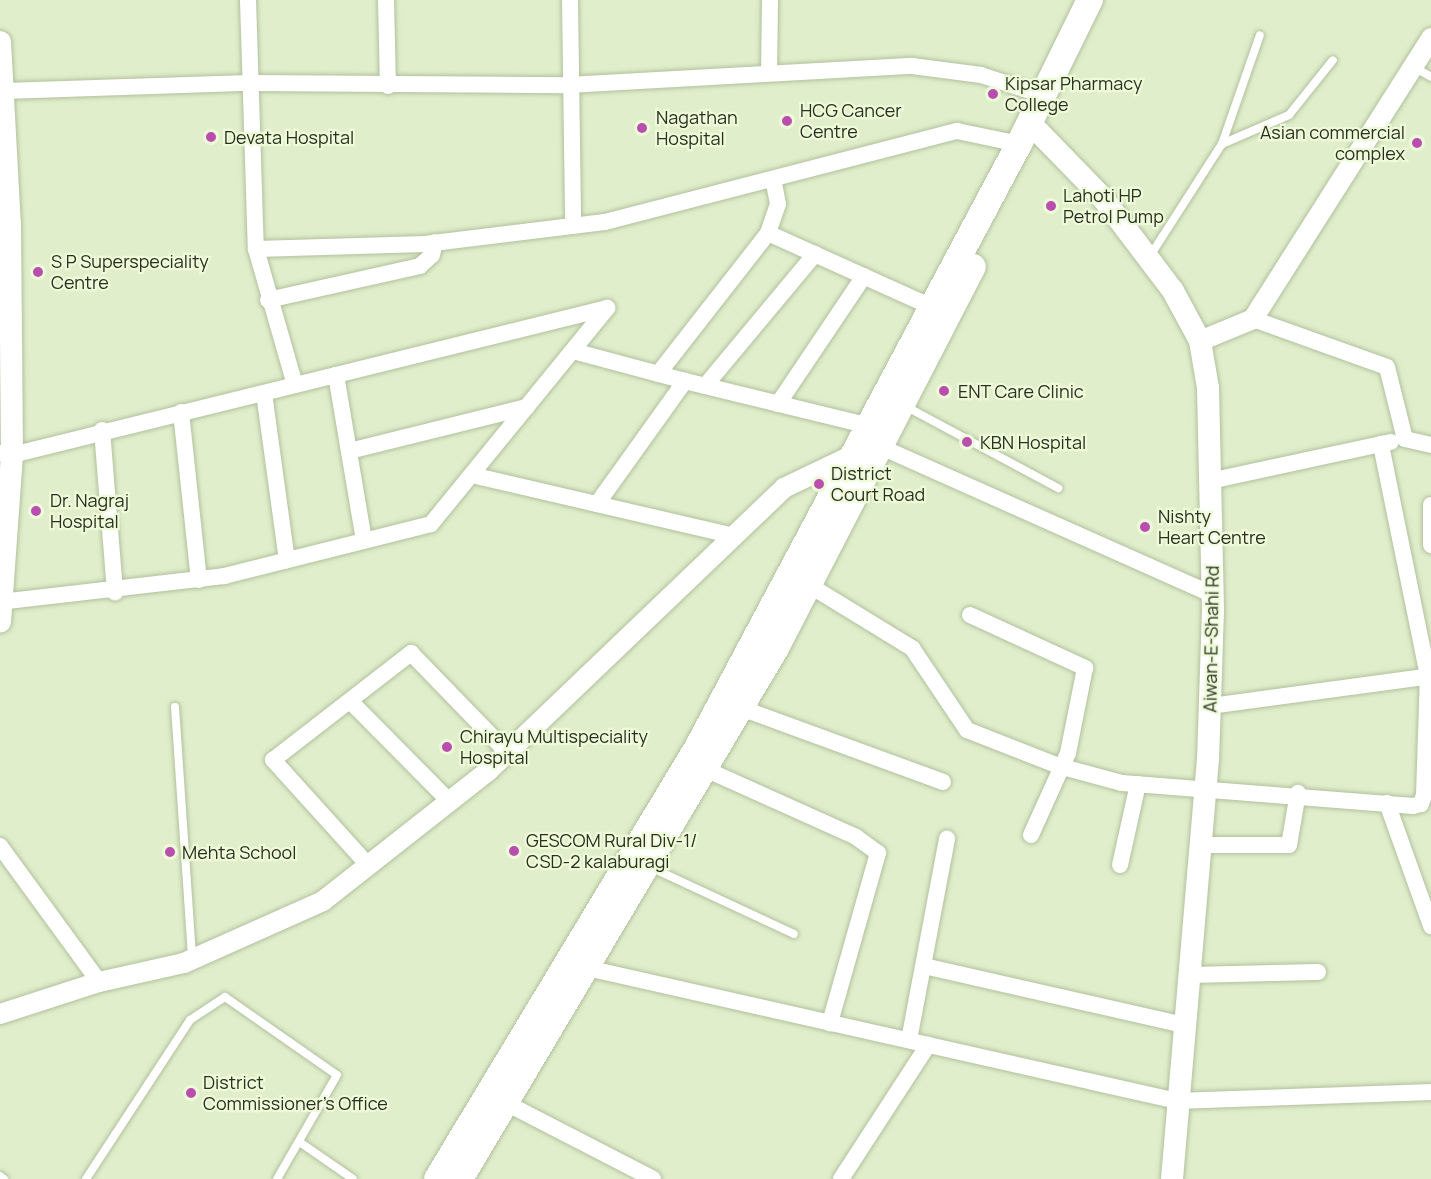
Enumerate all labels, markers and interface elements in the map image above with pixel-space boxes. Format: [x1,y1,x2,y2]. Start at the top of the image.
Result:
place label: Kipsar Pharmacy College [1005,73,1142,116]
marker: Kipsar Pharmacy College [986,87,1000,101]
place label: HCG Cancer Centre [800,100,902,142]
place label: Nagathan Hospital [656,107,738,150]
marker: HCG Cancer Centre [778,112,796,130]
marker: Nagathan Hospital [633,119,651,137]
place label: Asian commercial complex [1260,122,1405,164]
place label: Devata Hospital [224,126,354,148]
marker: Devata Hospital [202,128,220,146]
marker: Asian commercial complex [1410,136,1424,150]
place label: Lahoti HP Petrol Pump [1063,185,1164,228]
marker: Lahoti HP Petrol Pump [1044,199,1058,213]
place label: S P Superspeciality Centre [51,251,209,294]
marker: S P Superspeciality Centre [29,263,47,281]
place label: ENT Care Clinic [958,380,1084,402]
marker: ENT Care Clinic [935,382,953,400]
place label: KBN Hospital [980,431,1086,453]
marker: KBN Hospital [958,433,976,451]
place label: District Court Road [831,463,925,506]
marker: District Court Road [812,477,826,491]
place label: Dr. Nagraj Hospital [50,490,129,532]
marker: Dr. Nagraj Hospital [27,502,45,520]
place label: Nishty Heart Centre [1158,506,1266,548]
marker: Nishty Heart Centre [1136,518,1154,536]
street label: Aiwan-E-Shahi Rd [1199,565,1223,713]
place label: Chirayu Multispeciality Hospital [460,726,648,768]
marker: Chirayu Multispeciality Hospital [438,738,456,756]
place label: GESCOM Rural Div-1/ CSD-2 kalaburagi [526,830,697,872]
place label: Mehta School [182,841,296,863]
marker: GESCOM Rural Div-1/ CSD-2 kalaburagi [507,844,521,858]
marker: Mehta School [163,845,177,859]
place label: District Commissioner's Office [203,1072,388,1114]
marker: District Commissioner's Office [184,1086,198,1100]

